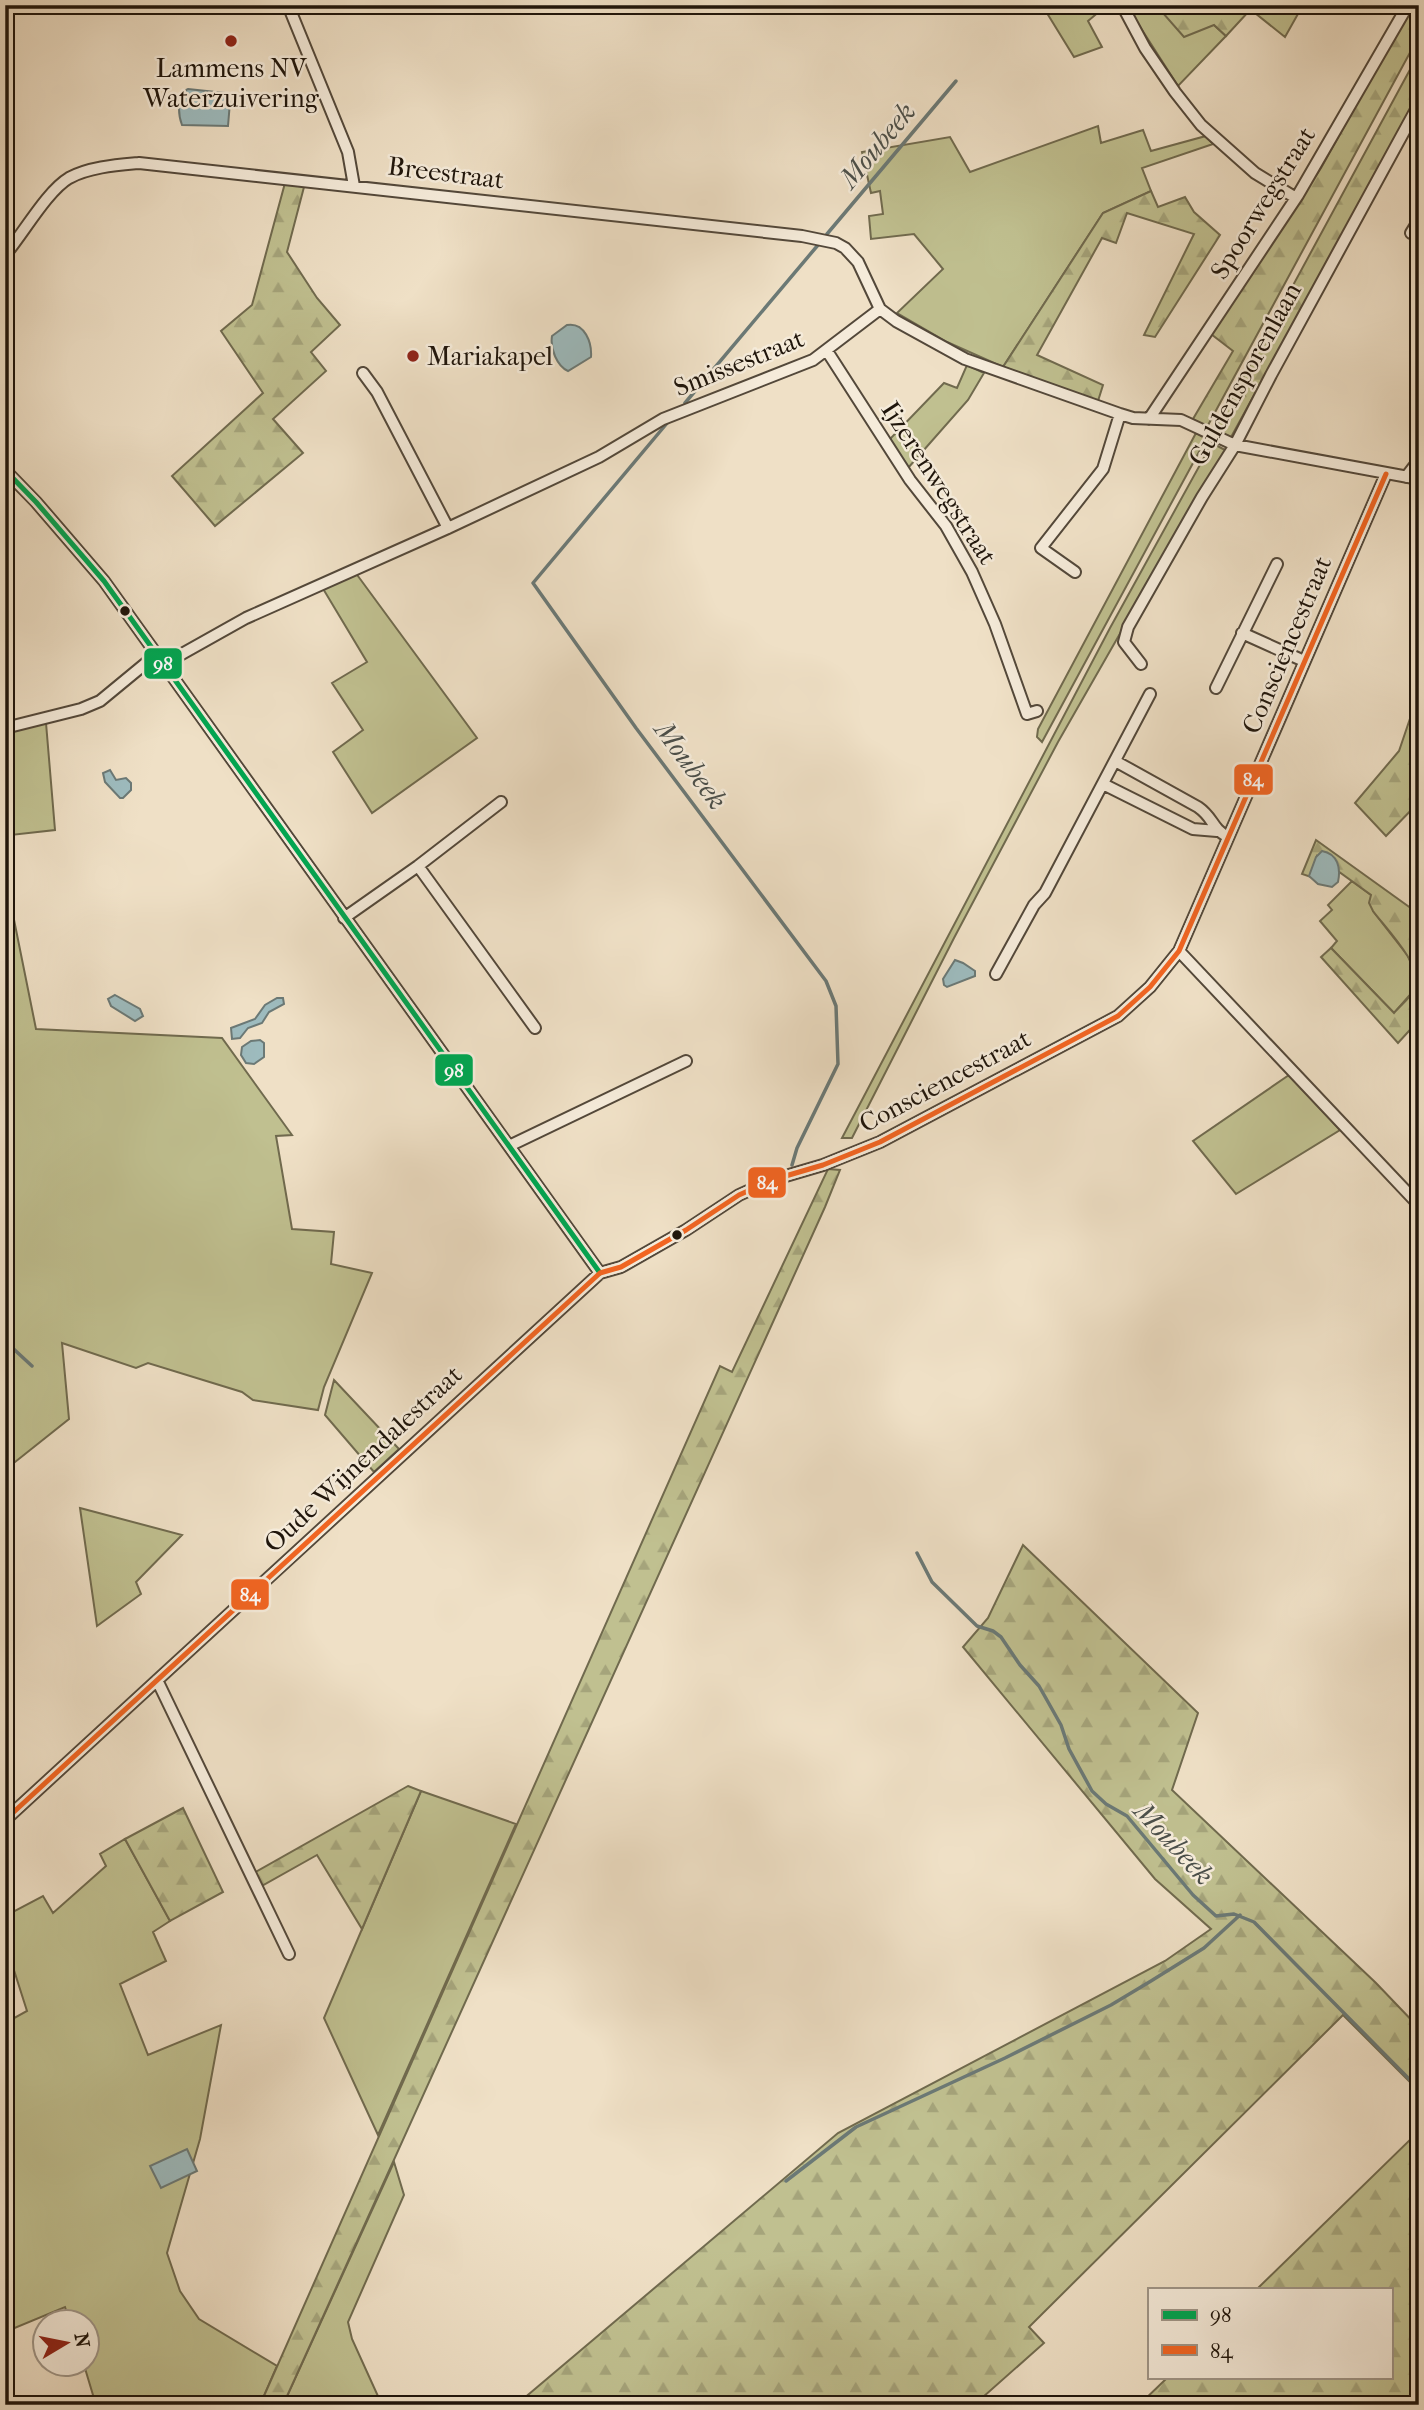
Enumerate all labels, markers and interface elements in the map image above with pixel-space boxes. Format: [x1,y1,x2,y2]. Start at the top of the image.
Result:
marker: Lammens NV Waterzuivering [223,33,239,49]
place label: Lammens NV Waterzuivering [142,53,320,114]
water label: Moubeek [830,95,922,196]
street label: Spoorwegstraat [1204,120,1323,285]
street label: Breestraat [386,150,507,196]
street label: Guldensporenlaan [1182,277,1308,471]
street label: Smissestraat [669,323,809,403]
place label: Mariakapel [427,341,553,372]
marker: Mariakapel [405,348,421,364]
street label: Ijzerenwegstraat [875,396,1004,571]
street label: Consciencestraat [1236,551,1339,738]
unlabelled marker [118,604,132,618]
line badge: 98 [143,647,183,680]
text: 98 [152,653,173,675]
water label: Moubeek [647,713,734,816]
line badge: 84 [1233,763,1274,796]
text: 84 [1243,769,1264,791]
street label: Consciencestraat [854,1022,1037,1139]
line badge: 98 [434,1053,474,1087]
text: 98 [443,1060,464,1082]
line badge: 84 [747,1166,787,1199]
text: 84 [757,1172,778,1194]
unlabelled marker [670,1228,684,1242]
street label: Oude Wijnendalestraat [258,1359,469,1559]
line badge: 84 [230,1578,270,1611]
text: 84 [240,1584,261,1606]
water label: Moubeek [1126,1793,1221,1891]
legend [1148,2288,1392,2378]
text: 98 [1210,2303,1232,2327]
north arrow [32,2308,102,2378]
text: N [70,2331,94,2350]
text: 84 [1210,2339,1233,2363]

